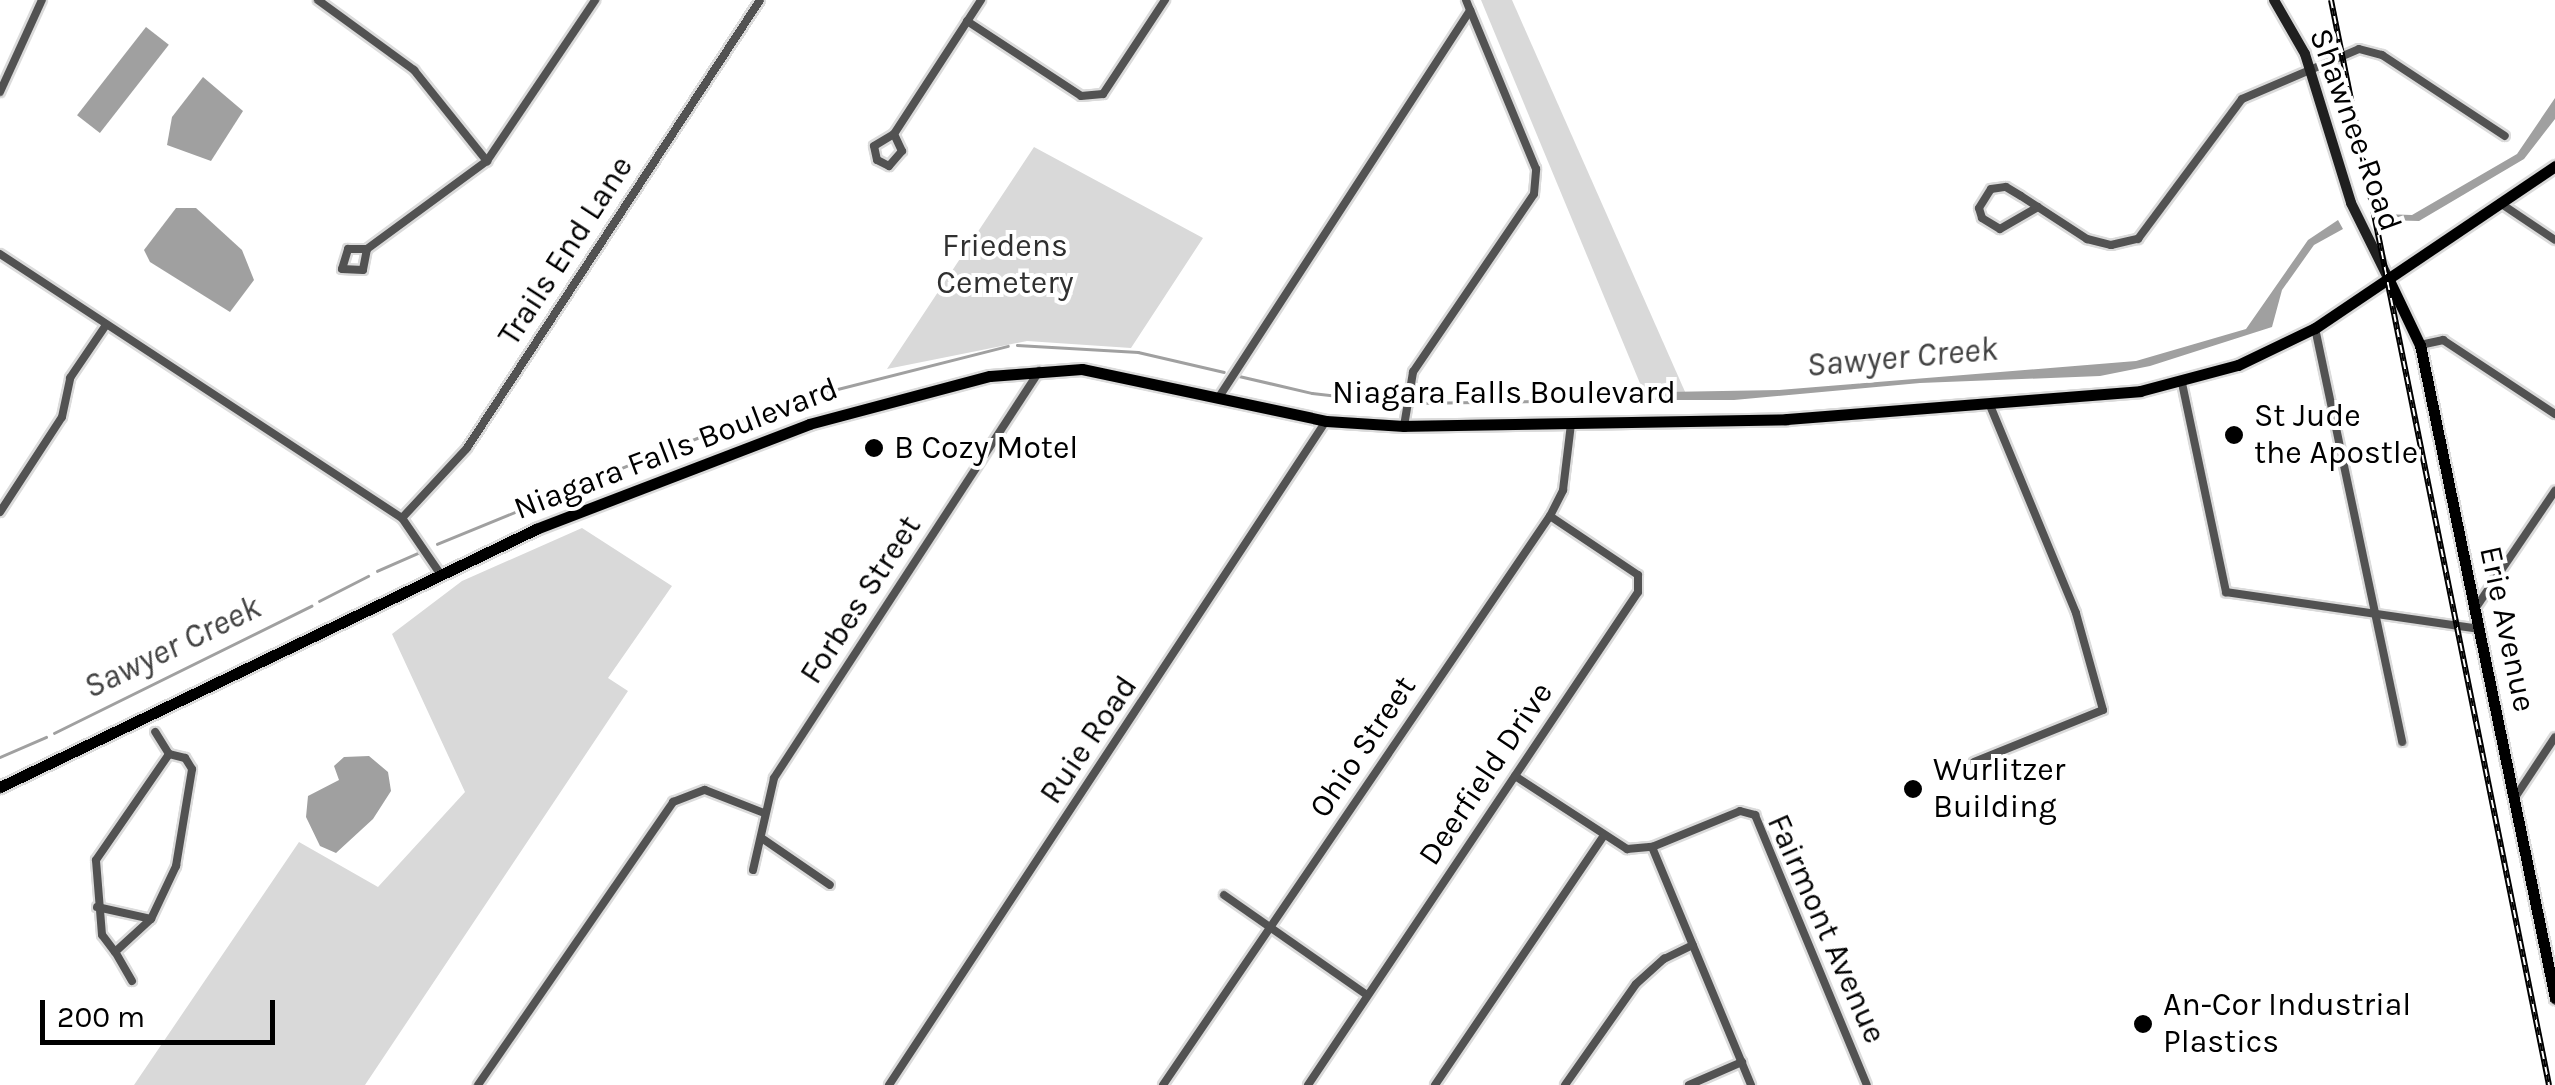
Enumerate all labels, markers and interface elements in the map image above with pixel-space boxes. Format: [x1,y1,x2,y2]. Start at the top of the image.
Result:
street label: Shawnee Road [2301,23,2409,237]
street label: Trails End Lane [491,149,641,353]
park label: Friedens Cemetery [936,228,1074,303]
water label: Sawyer Creek [1805,328,1999,386]
street label: Niagara Falls Boulevard [509,369,843,529]
street label: Niagara Falls Boulevard [1332,374,1676,412]
place label: St Jude the Apostle [2254,398,2418,473]
marker: St Jude the Apostle [2223,424,2245,446]
place label: B Cozy Motel [894,429,1078,467]
marker: B Cozy Motel [863,437,885,459]
street label: Forbes Street [792,509,930,691]
street label: Erie Avenue [2471,543,2543,715]
water label: Sawyer Creek [77,586,267,708]
street label: Ruie Road [1032,669,1146,811]
street label: Ohio Street [1302,669,1424,825]
street label: Deerfield Drive [1411,675,1561,873]
place label: Wurlitzer Building [1933,752,2065,827]
marker: Wurlitzer Building [1902,778,1924,800]
street label: Fairmont Avenue [1758,809,1894,1049]
scale bar [45,980,280,1042]
place label: An-Cor Industrial Plastics [2163,987,2411,1062]
text: 200 m [57,999,145,1035]
marker: An-Cor Industrial Plastics [2132,1013,2154,1035]

